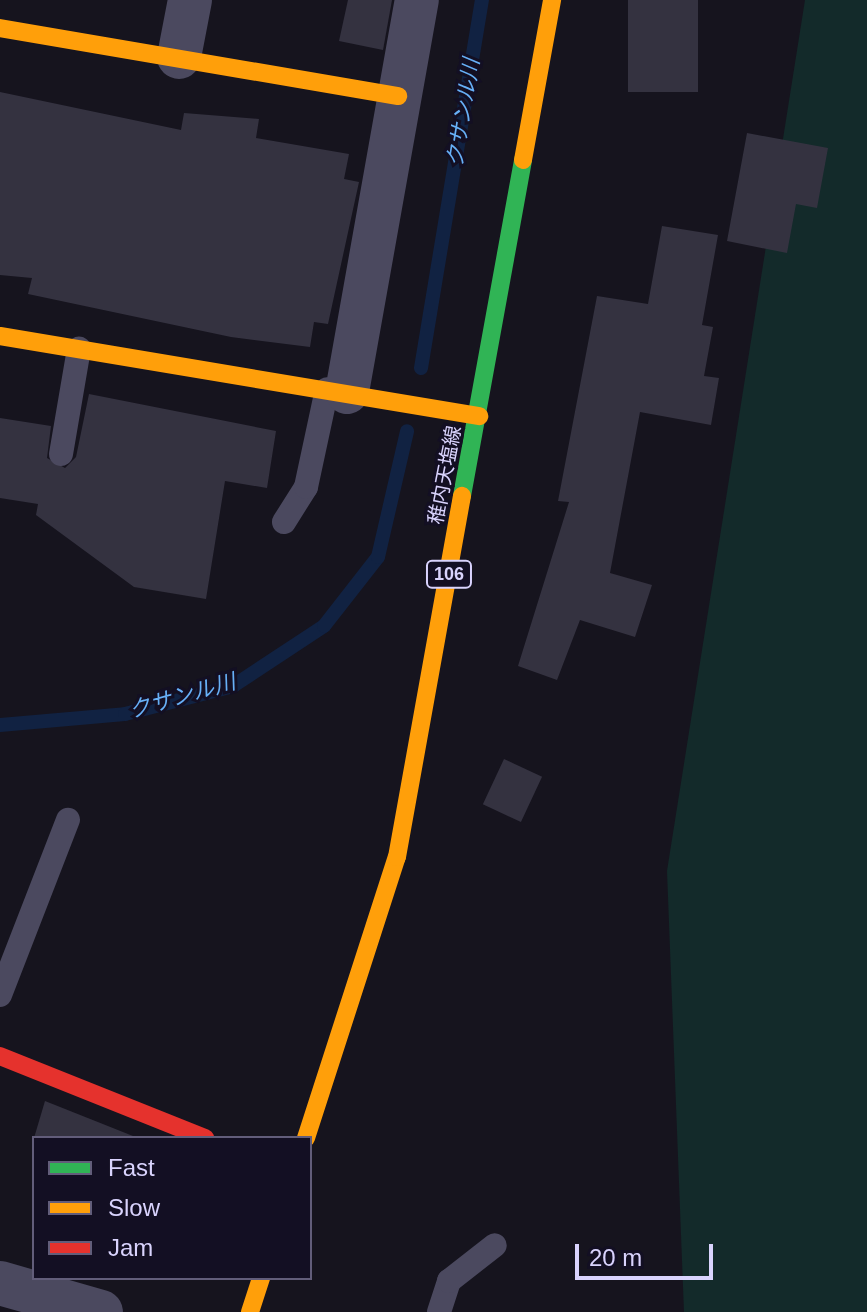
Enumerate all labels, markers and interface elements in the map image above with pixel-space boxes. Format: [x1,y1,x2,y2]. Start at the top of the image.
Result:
water label: クサンル川 [441,57,485,169]
street label: 稚内天塩線 [424,424,466,526]
road number: 106 [425,560,473,588]
water label: クサンル川 [125,668,239,724]
legend [32,1136,312,1280]
text: Fast [108,1154,155,1181]
text: Slow [108,1194,160,1221]
scale bar [579,1228,717,1278]
text: Jam [108,1234,153,1261]
text: 20 m [589,1244,642,1271]

